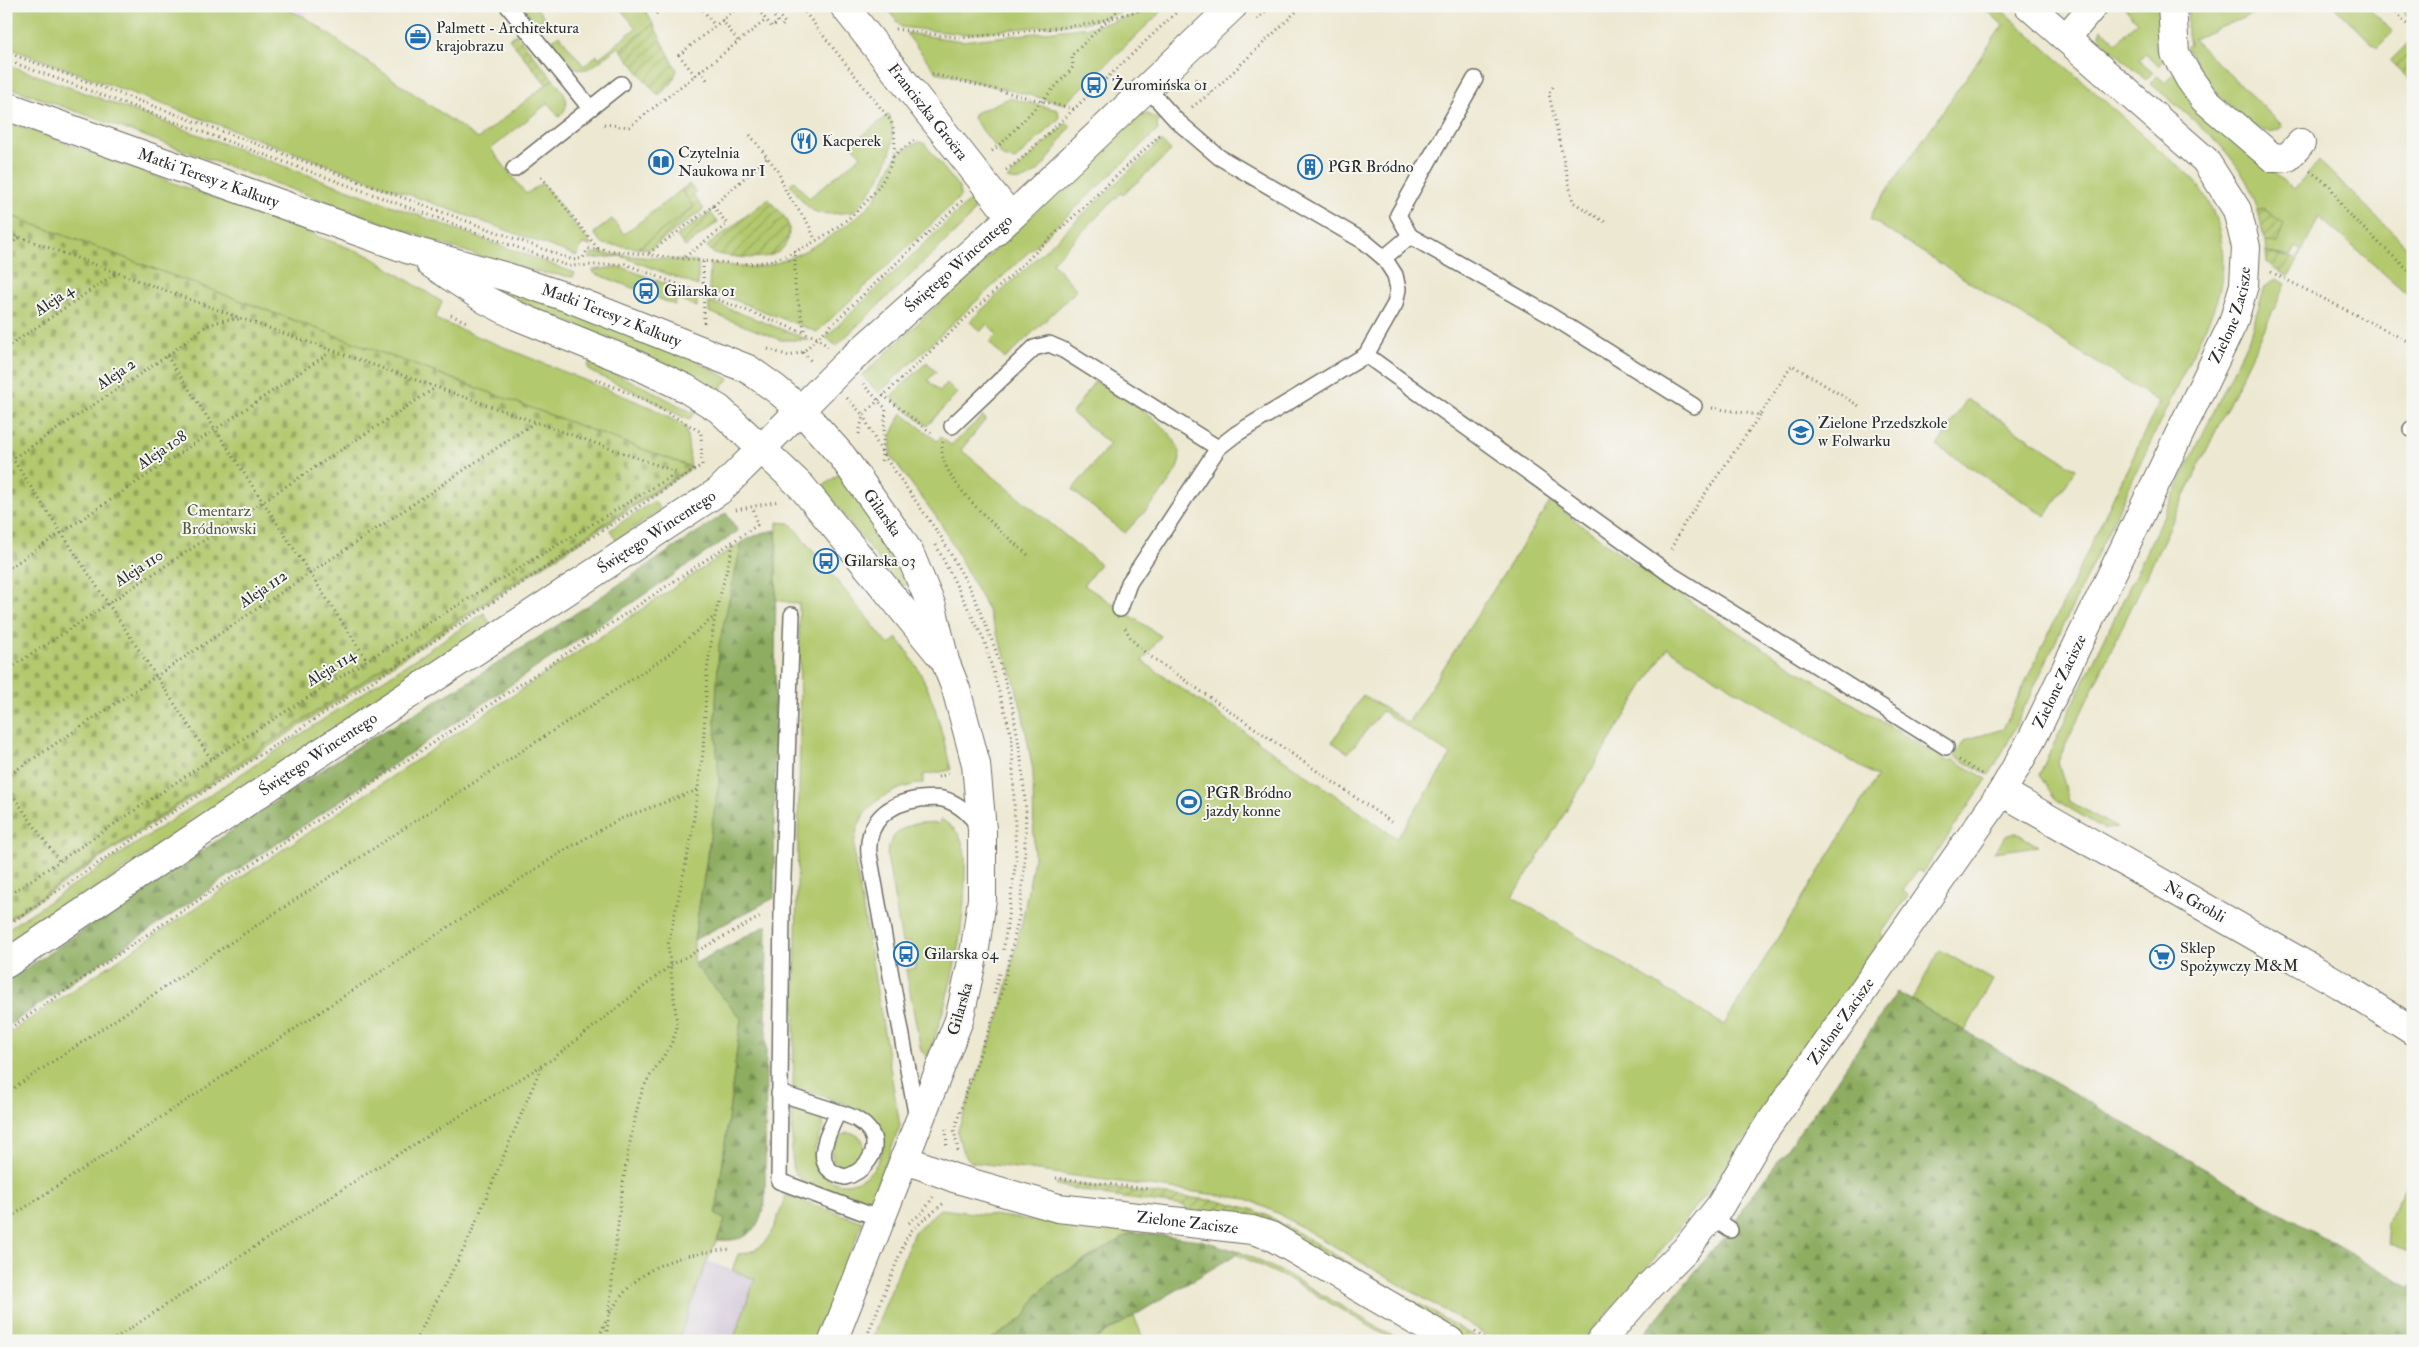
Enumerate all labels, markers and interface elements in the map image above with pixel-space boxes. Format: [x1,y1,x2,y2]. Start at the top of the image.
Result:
place label: Palmett - Architektura krajobrazu [436,18,579,56]
office icon: Palmett - Architektura krajobrazu [405,24,431,50]
street label: Franciszka Groëra [883,59,973,165]
bus stop icon: Żuromińska 01 [1081,72,1107,98]
place label: Żuromińska 01 [1112,74,1208,95]
restaurant icon: Kacperek [791,128,817,154]
place label: Kacperek [822,131,882,152]
place label: Czytelnia Naukowa nr I [678,143,766,181]
street label: Matki Teresy z Kalkuty [135,144,283,213]
library icon: Czytelnia Naukowa nr I [648,149,674,175]
building icon: PGR Bródno [1297,154,1323,180]
place label: PGR Bródno [1328,157,1414,177]
street label: Świętego Wincentego [900,210,1017,317]
street label: Zielone Zacisze [2205,266,2255,367]
bus stop icon: Gilarska 01 [633,278,659,304]
street label: Aleja 4 [30,279,79,321]
street label: Matki Teresy z Kalkuty [539,279,685,352]
place label: Gilarska 01 [664,281,735,301]
street label: Aleja 2 [92,354,139,395]
place label: Zielone Przedszkole w Folwarku [1818,413,1948,451]
school or university icon: Zielone Przedszkole w Folwarku [1788,419,1814,445]
street label: Aleja 108 [132,426,191,474]
street label: Gilarska [859,485,906,541]
street label: Świętego Wincentego [593,486,720,578]
park label: Cmentarz Bródnowski [182,501,256,539]
street label: Aleja 110 [110,545,167,592]
bus stop icon: Gilarska 03 [813,548,839,574]
place label: Gilarska 03 [844,551,916,571]
street label: Aleja 112 [234,566,291,613]
street label: Zielone Zacisze [2029,631,2091,732]
street label: Aleja 114 [302,644,361,691]
street label: Świętego Wincentego [255,708,381,801]
place label: PGR Bródno jazdy konne [1203,783,1292,821]
sports icon: PGR Bródno jazdy konne [1176,789,1202,815]
street label: Na Grobli [2161,877,2229,927]
place label: Sklep Spożywczy M&M [2180,938,2298,977]
bus stop icon: Gilarska 04 [893,941,919,967]
place label: Gilarska 04 [924,944,999,964]
supermarket icon: Sklep Spożywczy M&M [2149,944,2175,970]
street label: Zielone Zacisze [1804,974,1879,1069]
street label: Gilarska [943,980,977,1038]
street label: Zielone Zacisze [1136,1207,1240,1238]

